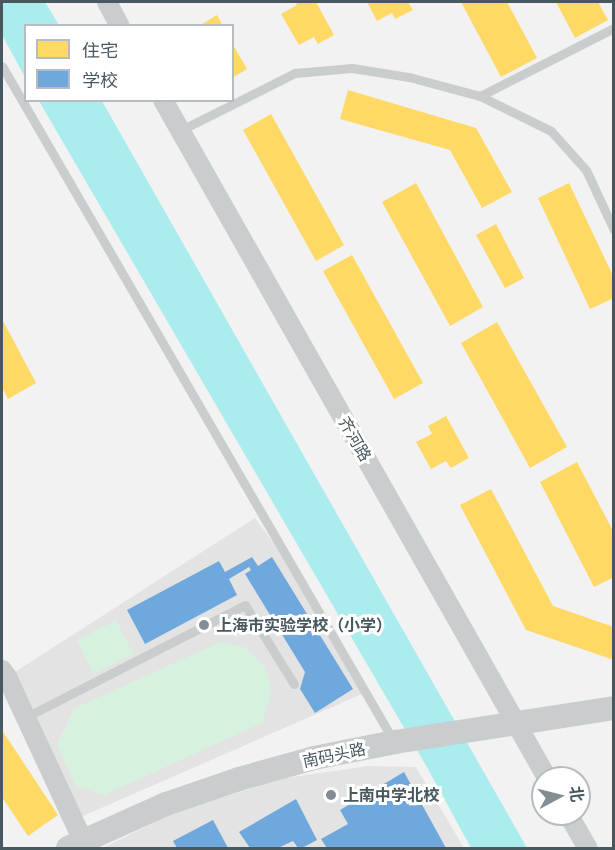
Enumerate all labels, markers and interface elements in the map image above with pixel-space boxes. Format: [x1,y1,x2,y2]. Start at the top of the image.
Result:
legend [24,24,234,102]
text: 住宅 [82,38,118,62]
text: 学校 [82,68,118,92]
street label: 齐河路 [335,413,375,465]
place label: 上海市实验学校（小学） [216,615,392,635]
marker: 上海市实验学校（小学） [197,618,211,632]
street label: 南码头路 [301,739,367,771]
north arrow [531,766,591,826]
place label: 上南中学北校 [343,785,439,805]
text: 北 [565,785,589,803]
marker: 上南中学北校 [324,788,338,802]

